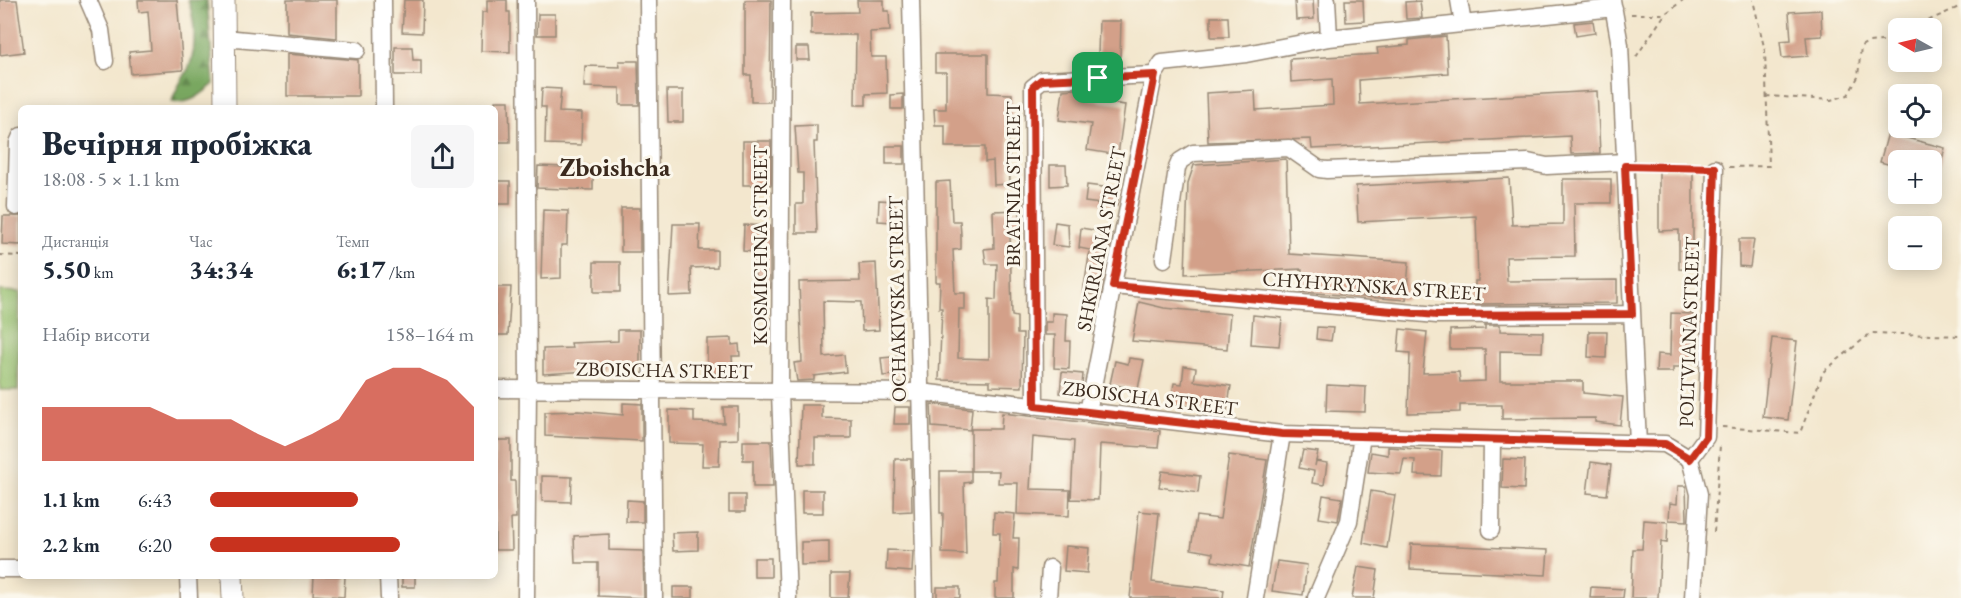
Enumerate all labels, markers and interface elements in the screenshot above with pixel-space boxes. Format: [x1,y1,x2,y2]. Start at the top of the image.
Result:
north arrow [1888,18,1942,72]
map controls [1888,18,1942,270]
pin [1072,52,1123,103]
icon: arrive [1081,61,1114,94]
button: locate [1888,84,1942,138]
street label: BRATNIA STREET [1000,101,1026,267]
text: Вечірня пробіжка [42,122,312,165]
button: share [411,125,474,188]
street label: KOSMICHNA STREET [747,144,773,345]
street label: SHKIRIANA STREET [1070,144,1132,333]
district label: Zboishcha [560,150,671,184]
button: + [1888,150,1942,204]
text: 18:08 · 5 × 1.1 km [42,166,180,192]
street label: OCHAKIVSKA STREET [882,195,912,402]
button: − [1888,216,1942,270]
text: Дистанція [42,231,109,252]
text: Час [189,231,213,252]
text: Темп [336,231,369,252]
street label: POLTVIANA STREET [1673,236,1705,428]
text: 5.50 [42,252,91,286]
text: 34:34 [189,252,253,286]
text: 6:17 [336,252,386,286]
text: km [91,262,114,283]
text: /km [386,262,415,283]
street label: CHYHYRYNSKA STREET [1262,265,1487,307]
text: Набір висоти [42,321,150,347]
text: 158–164 m [386,321,474,347]
street label: ZBOISCHA STREET [576,355,753,385]
street label: ZBOISCHA STREET [1061,374,1240,422]
text: 1.1 km [42,487,100,513]
text: 6:43 [138,487,172,513]
text: 2.2 km [42,532,100,558]
text: 6:20 [138,532,172,558]

